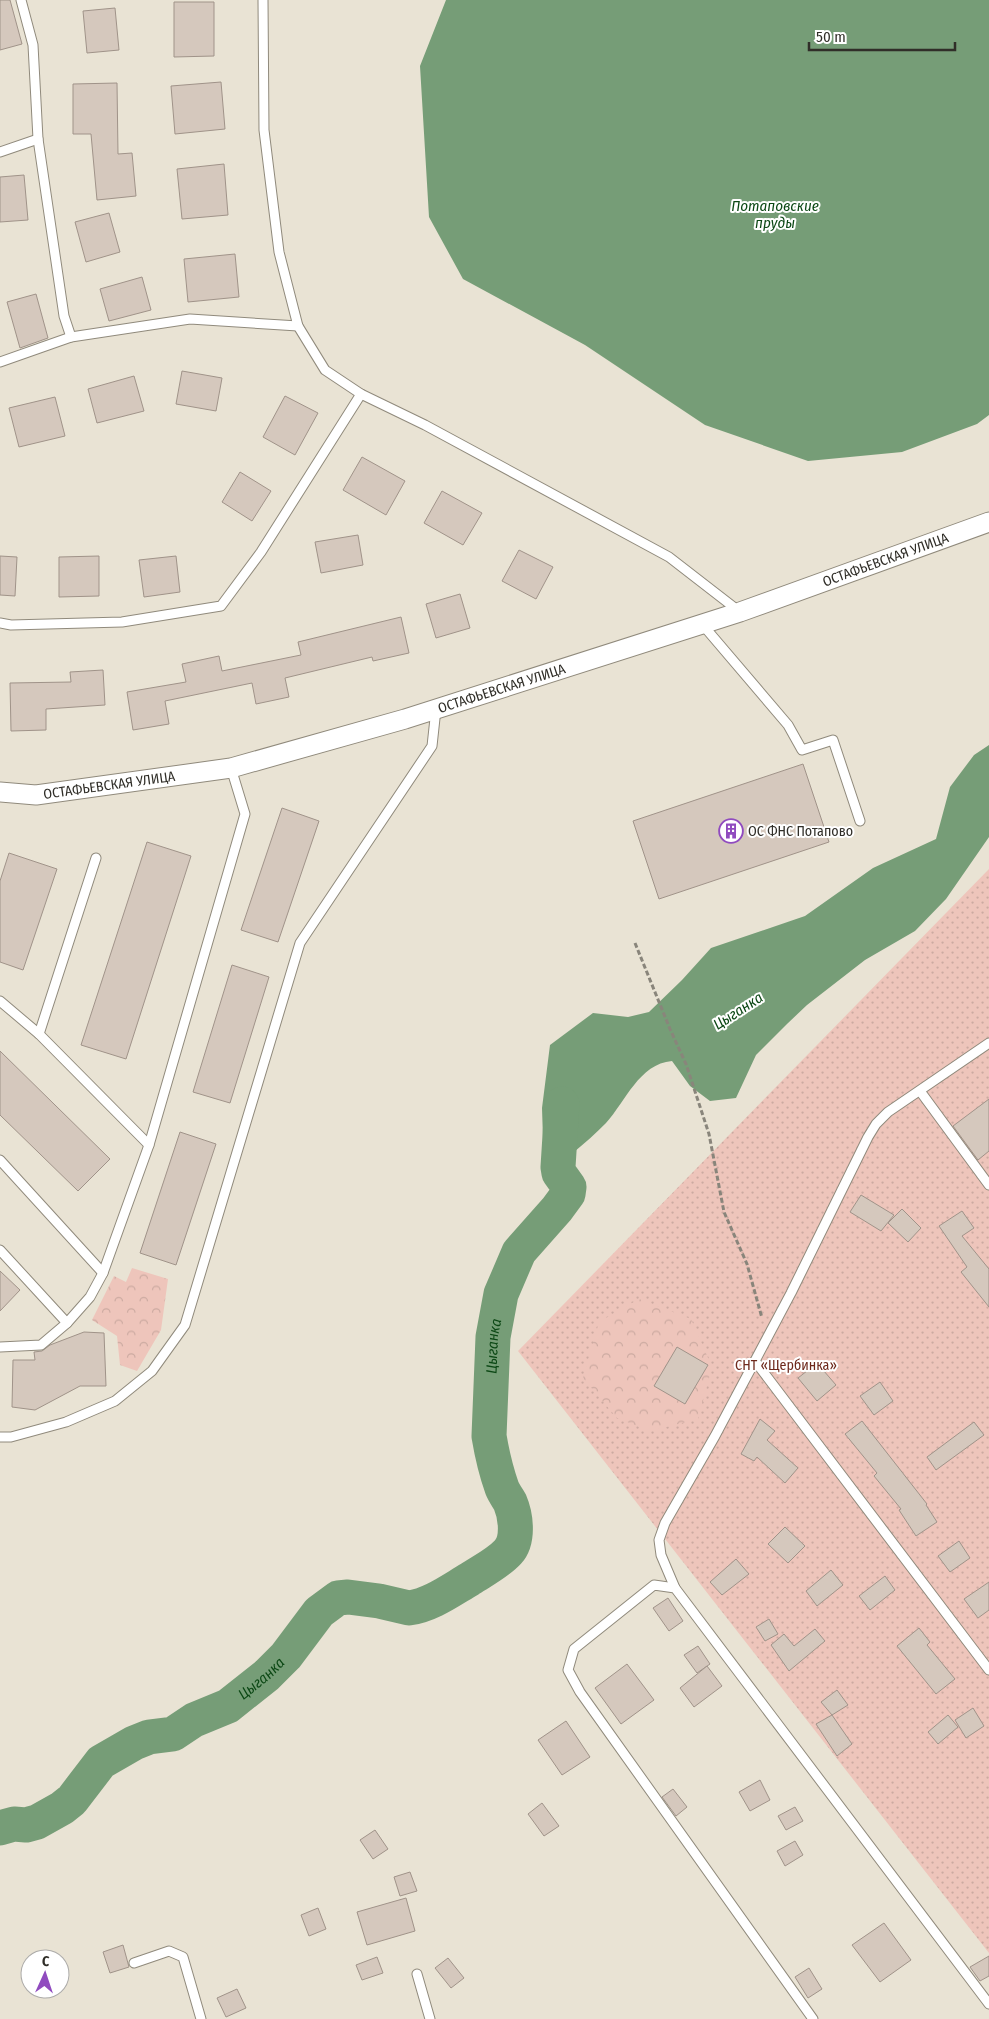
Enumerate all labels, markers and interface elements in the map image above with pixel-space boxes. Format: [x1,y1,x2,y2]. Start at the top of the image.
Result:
scale bar [809,20,955,52]
text: 50 m [816,28,846,46]
water label: Потаповские пруды [731,197,819,232]
street label: ОСТАФЬЕВСКАЯ УЛИЦА [820,529,951,590]
street label: ОСТАФЬЕВСКАЯ УЛИЦА [436,660,568,717]
street label: ОСТАФЬЕВСКАЯ УЛИЦА [42,768,177,803]
building icon: ОС ФНС Потапово [718,818,744,844]
place label: ОС ФНС Потапово [748,823,853,840]
water label: Цыганка [710,988,766,1034]
water label: Цыганка [483,1317,505,1374]
park label: СНТ «Щербинка» [735,1357,837,1374]
water label: Цыганка [235,1653,289,1703]
north arrow [20,1949,70,1999]
text: С [42,1953,50,1970]

